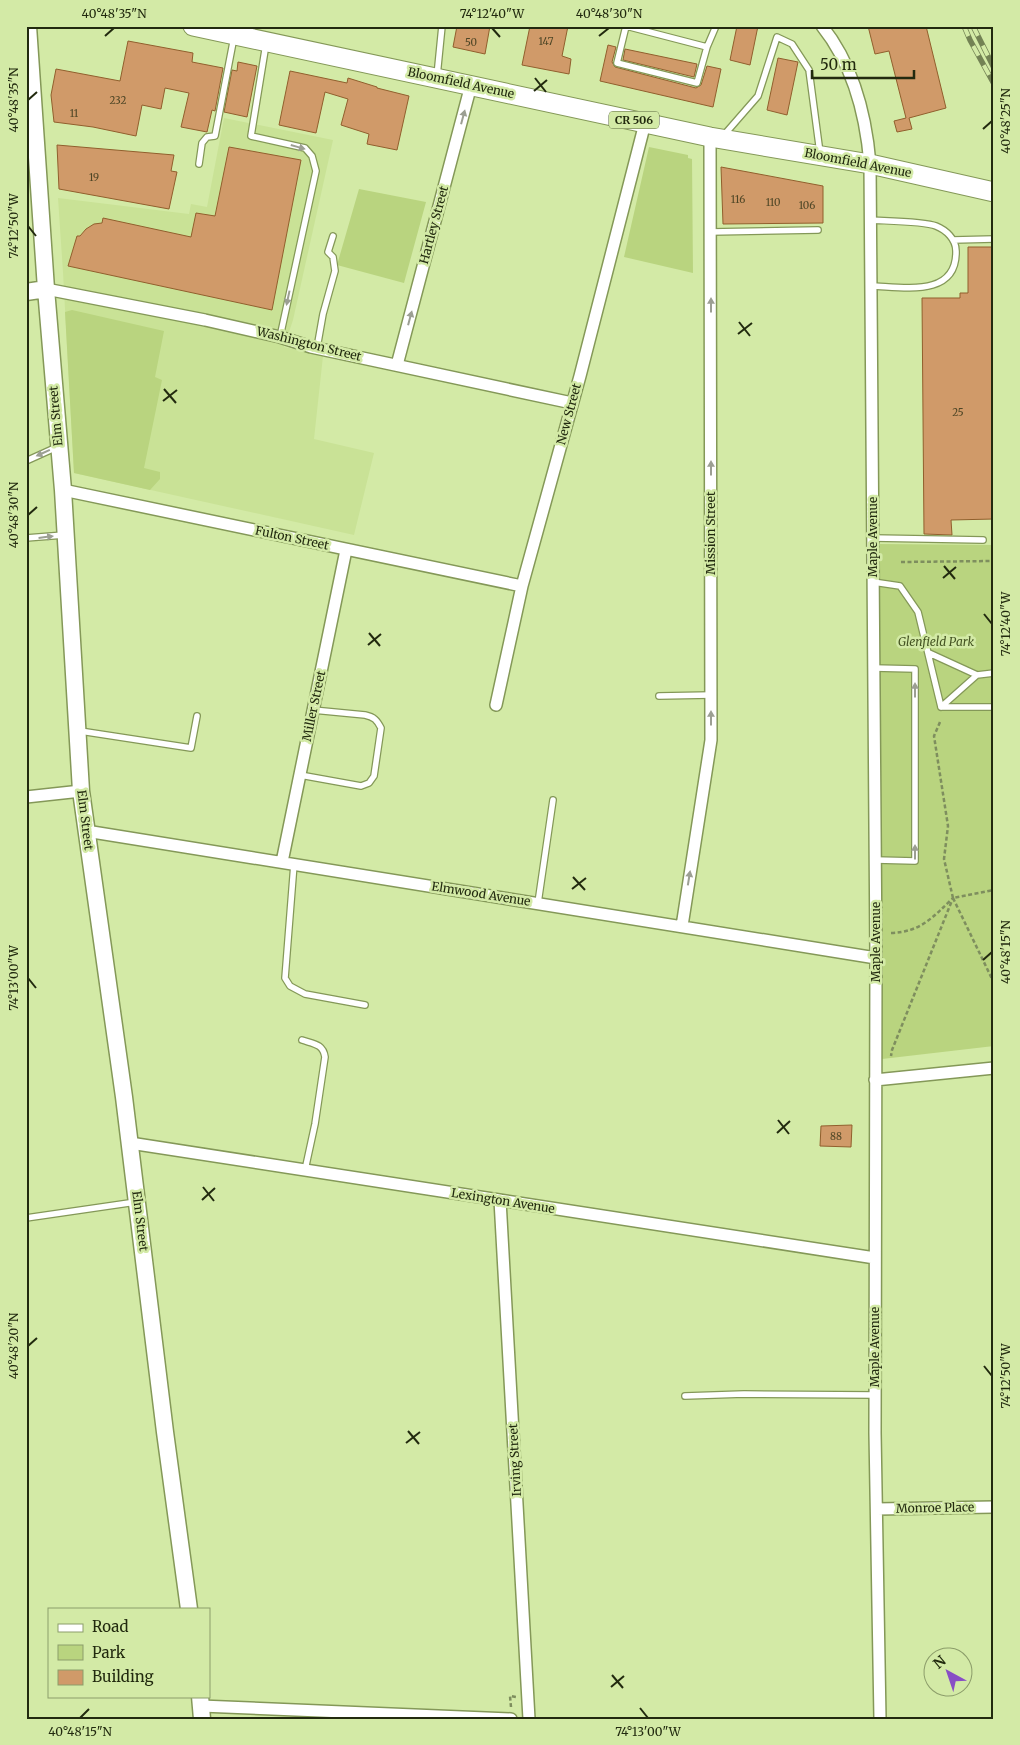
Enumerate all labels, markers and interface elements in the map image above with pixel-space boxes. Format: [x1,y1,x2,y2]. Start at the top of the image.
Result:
text: 40°48'35"N [82,6,147,21]
text: 74°12'40"W [460,6,525,21]
text: 40°48'30"N [576,6,643,21]
house number: 147 [539,35,554,48]
house number: 50 [465,36,477,49]
scale bar [812,48,915,80]
text: 50 m [820,55,857,74]
street label: Bloomfield Avenue [406,64,516,101]
text: 40°48'35"N [6,67,21,132]
text: 40°48'25"N [998,88,1013,154]
house number: 232 [110,94,127,107]
house number: 11 [70,107,79,120]
one-way arrow [459,109,467,124]
road number: CR 506 [609,112,659,128]
one-way arrow [291,144,306,152]
street label: Bloomfield Avenue [803,145,913,180]
house number: 19 [89,171,99,184]
street label: Hartley Street [416,184,451,266]
text: 74°12'50"W [6,192,21,259]
house number: 116 [731,193,745,206]
house number: 110 [766,196,780,209]
house number: 106 [799,199,815,212]
one-way arrow [284,290,292,306]
one-way arrow [706,297,714,313]
one-way arrow [406,310,414,325]
street label: Washington Street [254,323,363,364]
street label: New Street [553,381,584,446]
street label: Elm Street [45,385,66,447]
house number: 25 [952,406,964,419]
one-way arrow [36,450,50,458]
one-way arrow [707,459,715,475]
text: 40°48'30"N [6,481,21,548]
street label: Mission Street [703,491,718,575]
street label: Maple Avenue [865,497,880,577]
street label: Fulton Street [254,522,331,553]
one-way arrow [38,533,54,541]
text: 74°12'40"W [998,591,1013,656]
park label: Glenfield Park [898,634,974,649]
street label: Miller Street [299,669,328,743]
one-way arrow [911,682,919,698]
one-way arrow [707,709,715,725]
street label: Elm Street [74,789,97,851]
one-way arrow [911,844,919,860]
one-way arrow [686,870,694,886]
street label: Elmwood Avenue [430,878,532,909]
street label: Maple Avenue [868,902,883,982]
text: 40°48'15"N [998,919,1013,984]
text: 74°13'00"W [6,944,21,1011]
house number: 88 [830,1130,842,1143]
street label: Lexington Avenue [450,1185,556,1216]
street label: Elm Street [129,1190,152,1252]
street label: Maple Avenue [867,1307,882,1387]
text: 40°48'20"N [6,1312,21,1379]
text: 74°12'50"W [998,1342,1013,1409]
street label: Irving Street [505,1423,524,1497]
street label: Monroe Place [896,1499,974,1516]
legend [48,1608,210,1698]
text: Road [92,1617,128,1636]
text: Park [92,1643,126,1662]
north arrow [922,1648,972,1698]
text: N [930,1652,950,1672]
text: Building [92,1667,154,1686]
text: 40°48'15"N [48,1724,113,1739]
text: 74°13'00"W [615,1724,682,1739]

